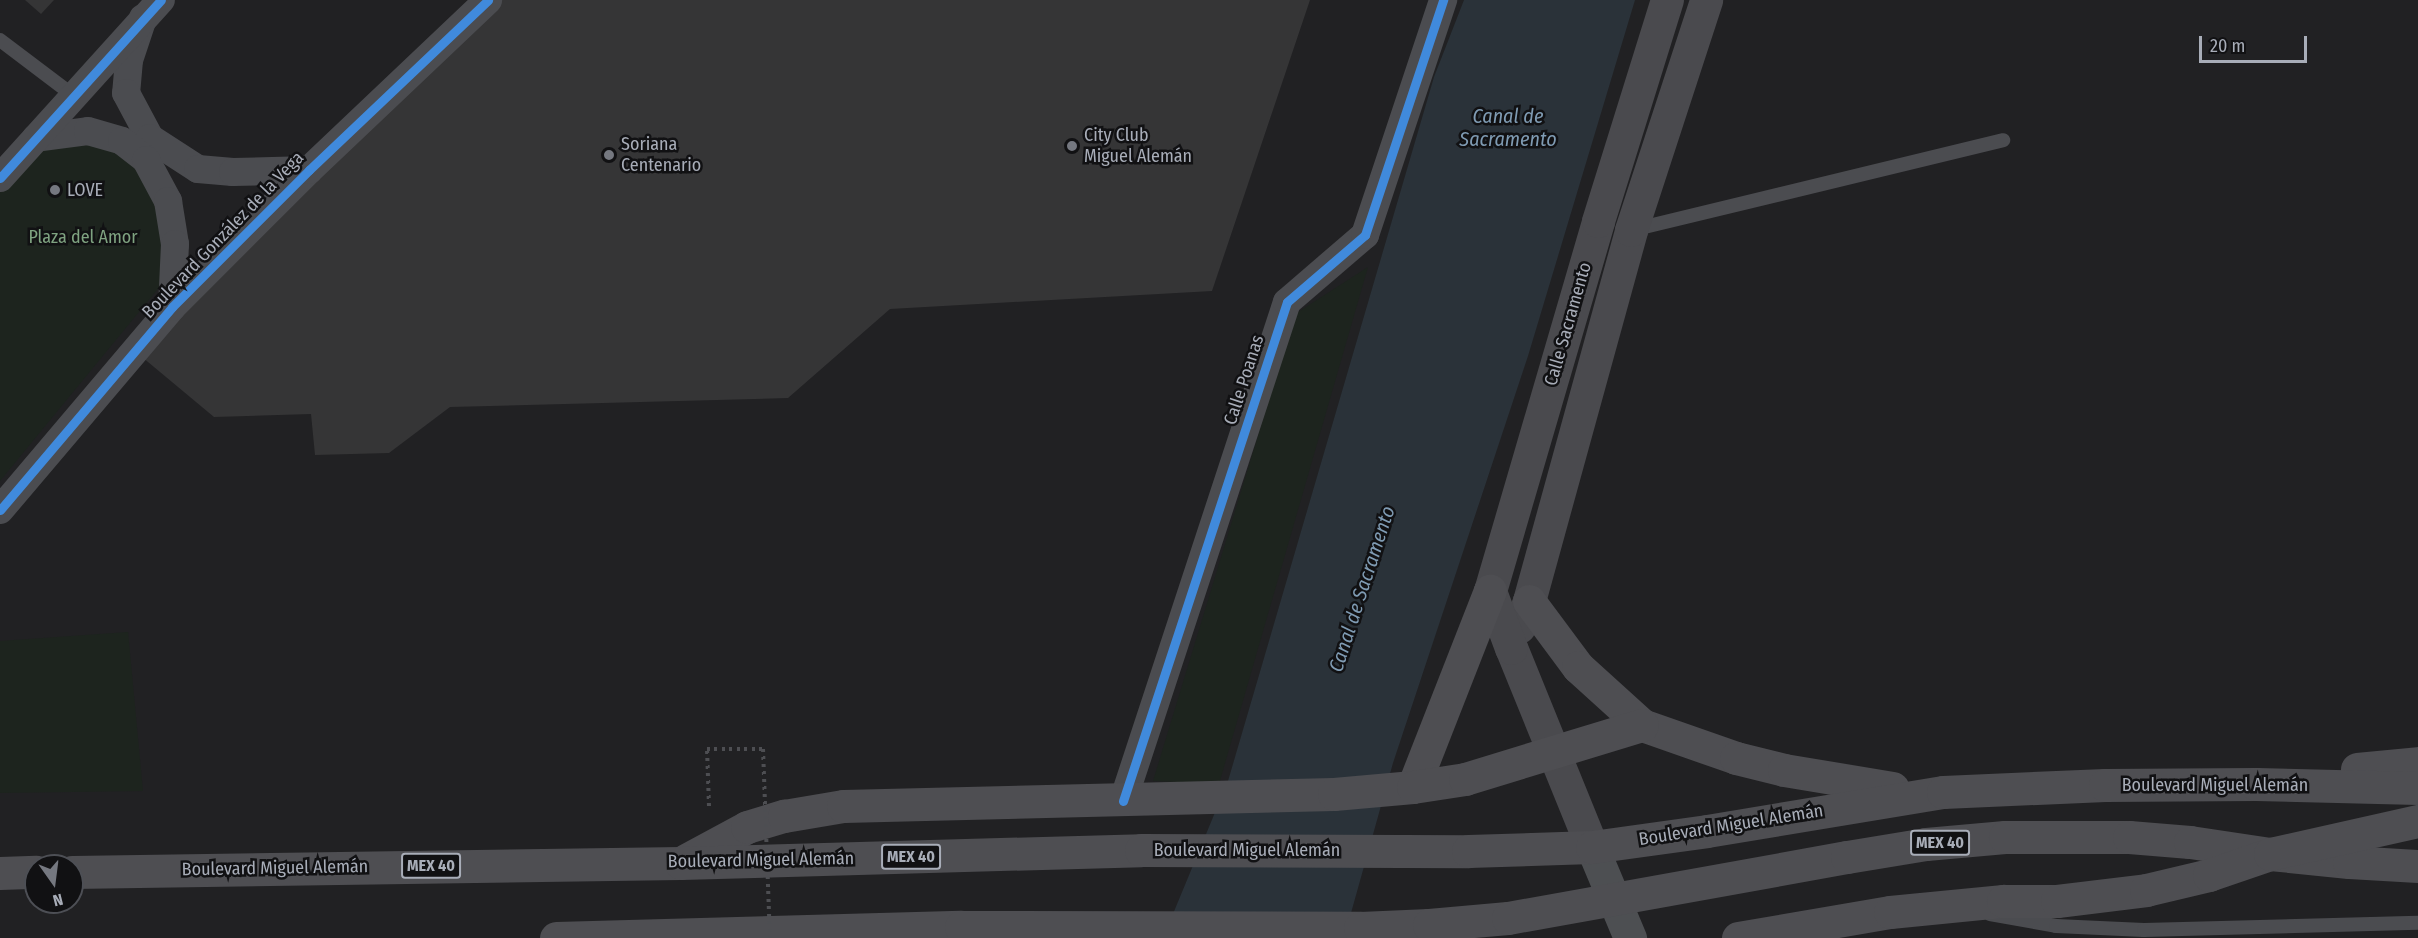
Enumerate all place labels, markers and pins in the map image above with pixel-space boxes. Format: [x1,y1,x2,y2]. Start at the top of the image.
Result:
place label: City Club Miguel Alemán [1084,125,1192,168]
place label: Soriana Centenario [621,134,701,176]
marker: City Club Miguel Alemán [1065,139,1079,153]
marker: Soriana Centenario [602,148,616,162]
place label: LOVE [67,179,103,201]
marker: LOVE [48,183,62,197]

